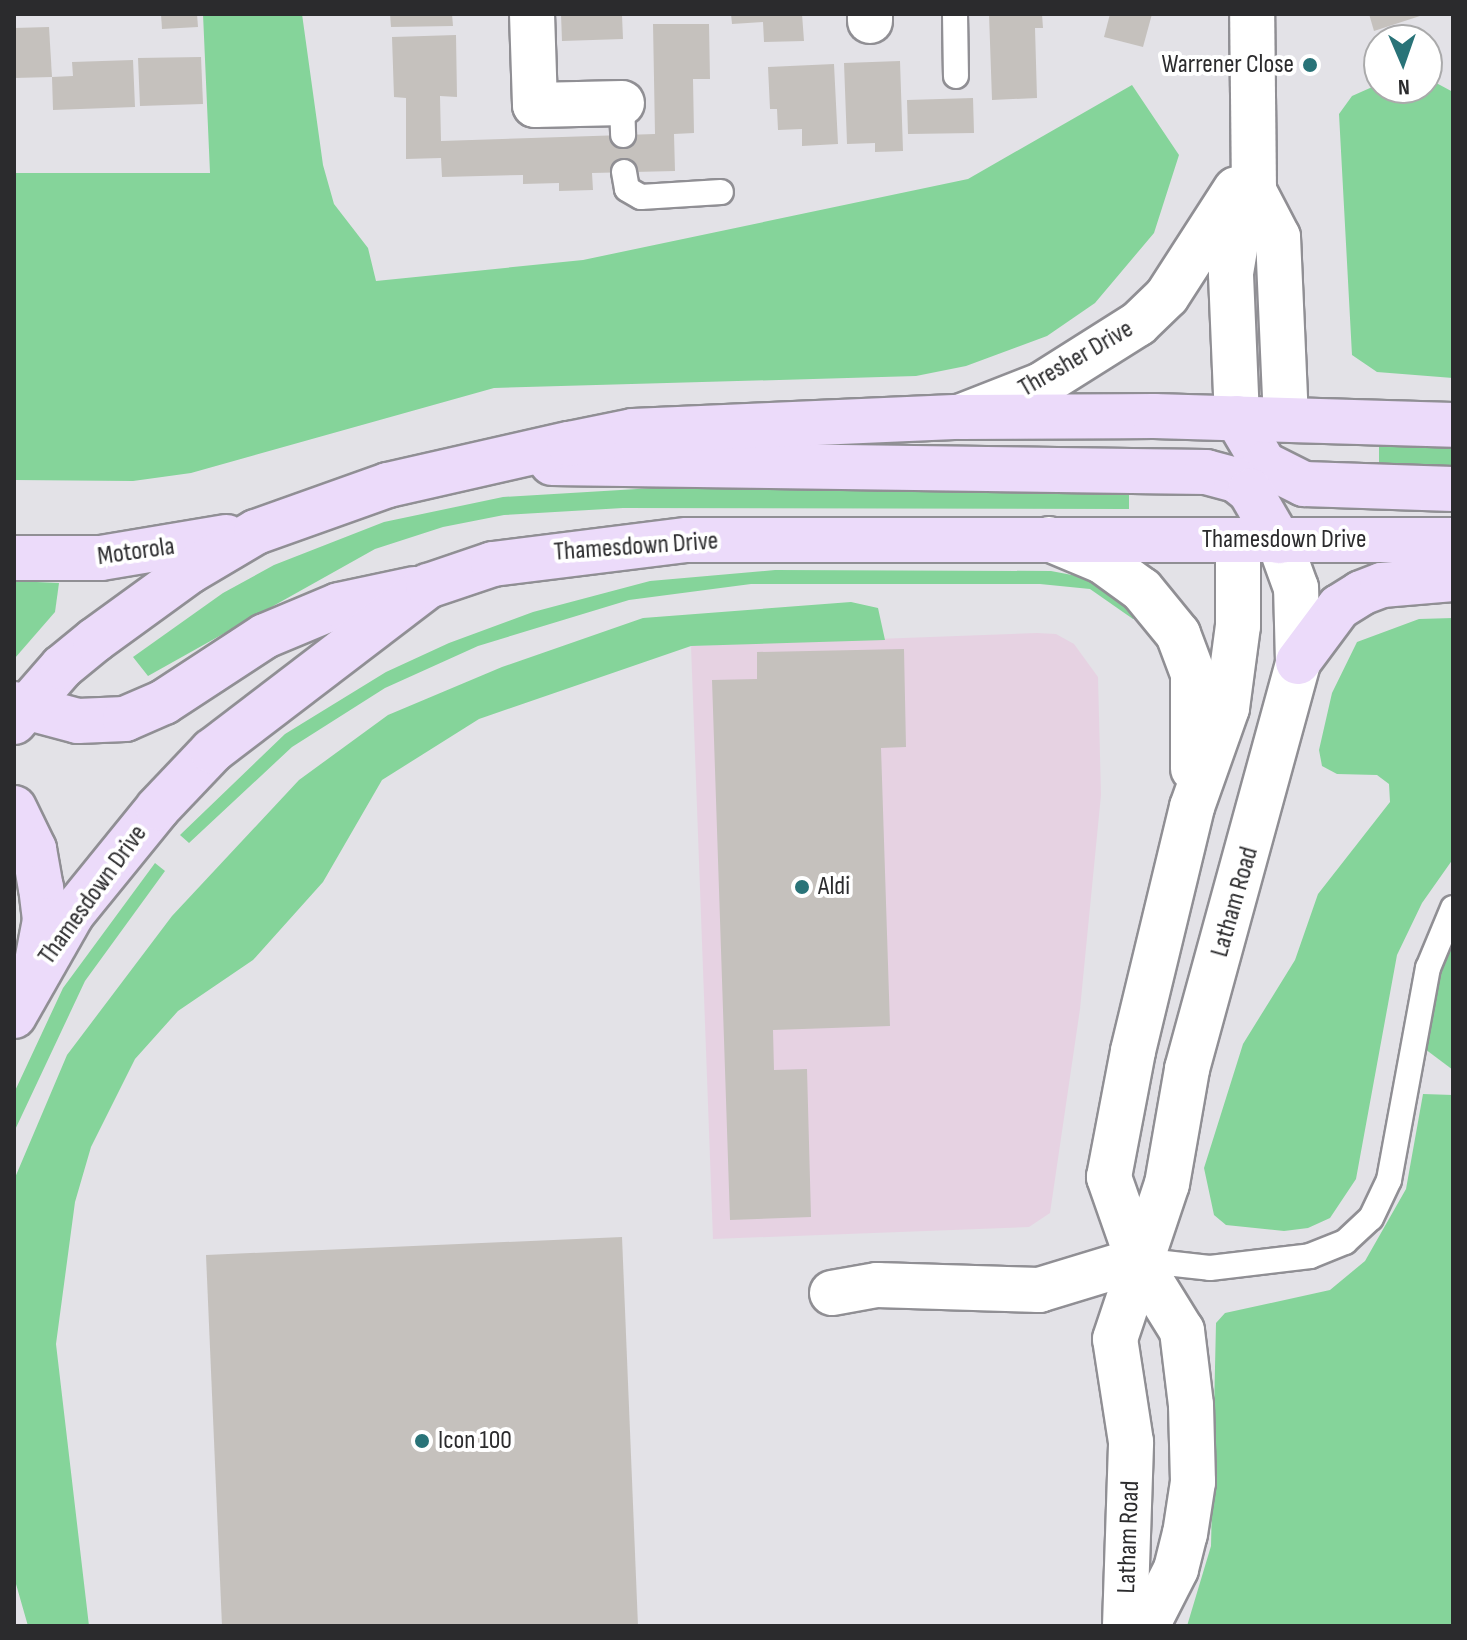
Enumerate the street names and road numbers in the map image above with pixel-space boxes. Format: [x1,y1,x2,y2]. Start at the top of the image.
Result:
street label: Thresher Drive [1013,314,1139,404]
street label: Thamesdown Drive [1202,524,1366,556]
street label: Thamesdown Drive [553,526,719,568]
street label: Motorola [95,531,177,573]
street label: Thamesdown Drive [32,819,154,971]
street label: Latham Road [1204,843,1266,961]
street label: Latham Road [1111,1480,1147,1594]

